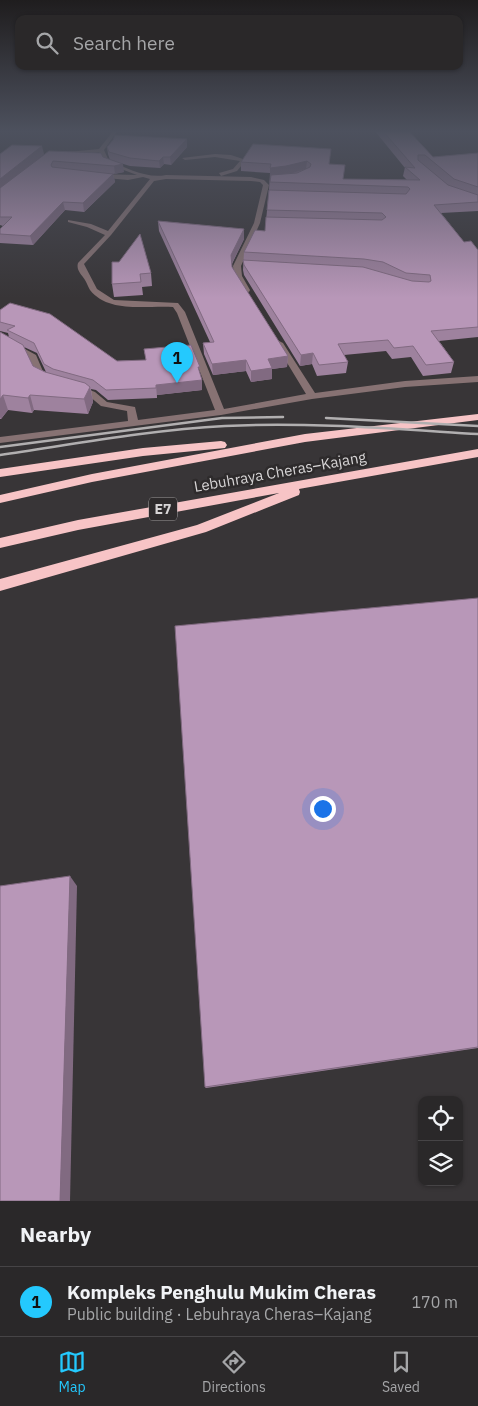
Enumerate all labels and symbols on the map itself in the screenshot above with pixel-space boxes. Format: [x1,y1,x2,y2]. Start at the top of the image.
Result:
pin: 1 [161,342,193,383]
street label: Lebuhraya Cheras–Kajang [192,447,368,496]
road number: E7 [149,498,177,520]
your location [310,796,336,822]

